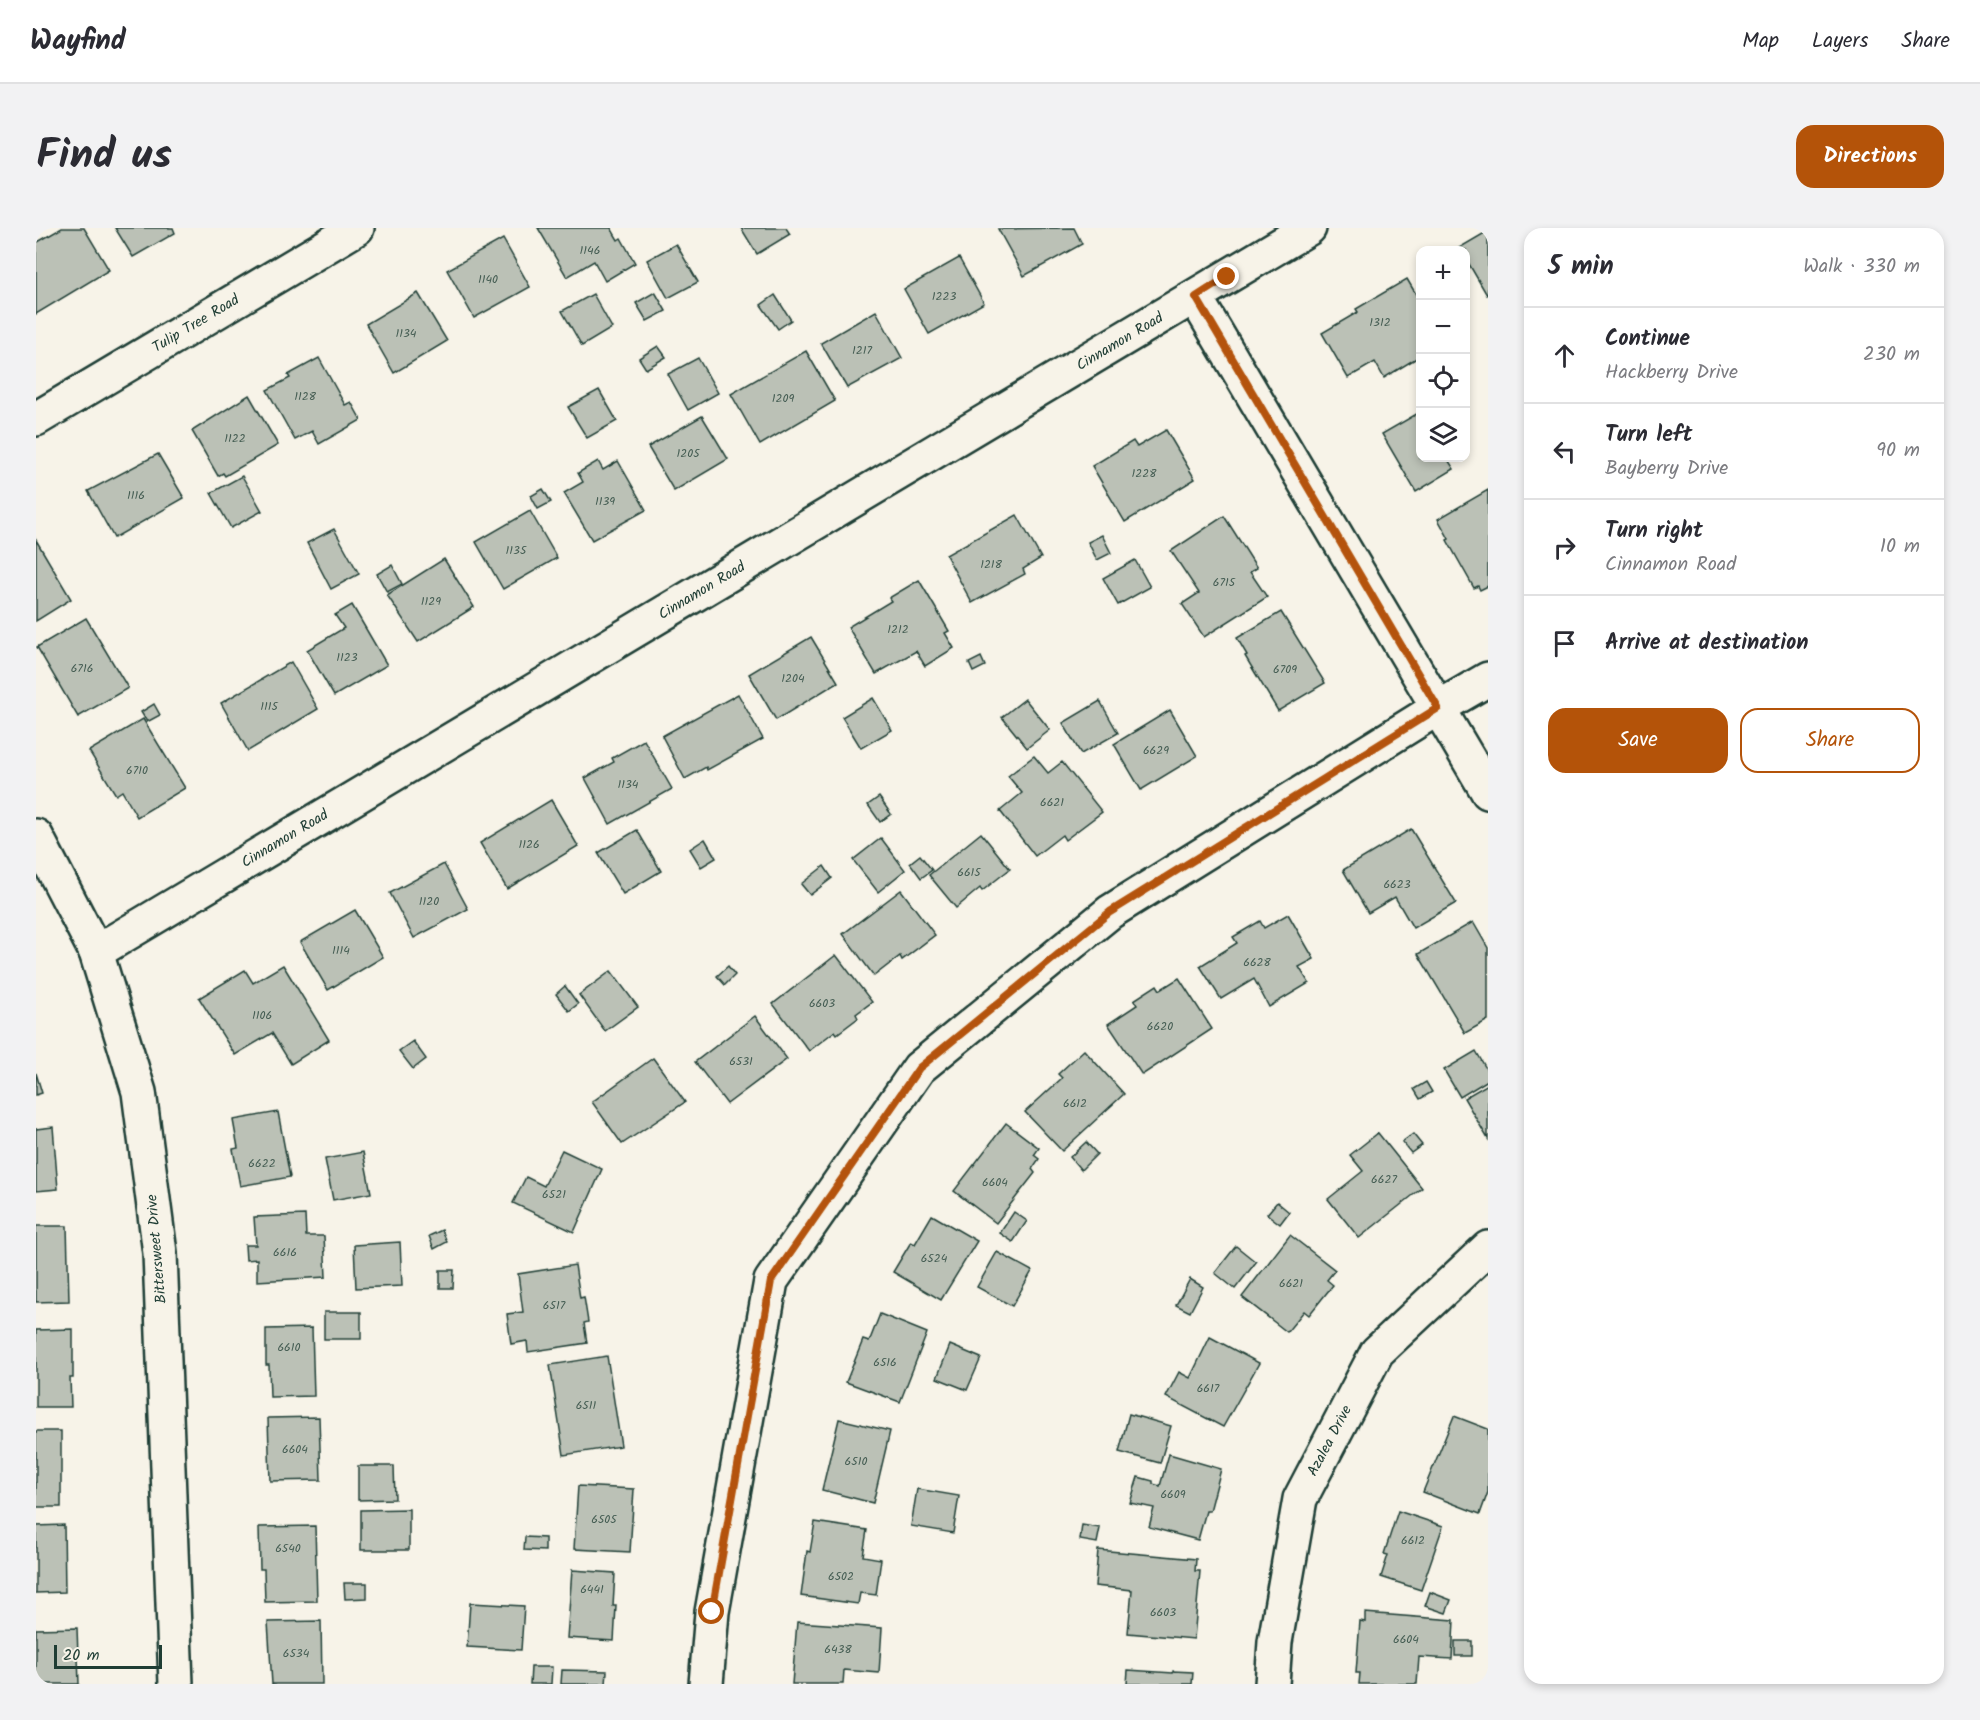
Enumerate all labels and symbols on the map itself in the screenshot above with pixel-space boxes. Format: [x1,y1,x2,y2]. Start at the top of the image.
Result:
house number: 1146 [580,241,600,260]
route end [1213,263,1239,289]
house number: 1140 [478,270,498,289]
house number: 1223 [932,287,956,306]
street label: Tulip Tree Road [148,288,245,360]
street label: Cinnamon Road [1072,306,1169,378]
house number: 1312 [1369,313,1391,332]
house number: 1134 [395,324,417,343]
house number: 1217 [852,341,872,360]
house number: 1128 [294,387,317,406]
house number: 1209 [772,389,794,408]
house number: 1122 [224,429,246,448]
house number: 1205 [676,444,701,463]
house number: 1228 [1132,464,1157,483]
house number: 1116 [127,486,145,505]
house number: 1139 [595,492,615,511]
house number: 1135 [506,541,528,560]
street label: Cinnamon Road [654,555,751,627]
house number: 1218 [980,555,1003,574]
house number: 6715 [1213,573,1237,592]
house number: 1129 [421,592,441,611]
house number: 1212 [887,620,909,639]
house number: 1123 [336,648,358,667]
house number: 6716 [71,659,93,678]
house number: 6709 [1273,660,1297,679]
house number: 1204 [781,669,805,688]
house number: 1115 [260,697,279,716]
house number: 6629 [1143,741,1169,760]
house number: 6710 [126,761,148,780]
house number: 1134 [617,775,639,794]
house number: 6621 [1040,793,1064,812]
street label: Cinnamon Road [237,803,334,875]
house number: 1126 [518,835,540,854]
house number: 6615 [957,863,982,882]
house number: 6623 [1383,875,1411,894]
house number: 1120 [419,892,439,911]
house number: 1114 [332,941,350,960]
house number: 6628 [1243,953,1272,972]
house number: 6603 [809,994,835,1013]
house number: 1106 [252,1006,272,1025]
house number: 6620 [1147,1017,1173,1036]
house number: 6531 [729,1052,753,1071]
house number: 6612 [1063,1094,1087,1113]
house number: 6622 [248,1154,276,1173]
house number: 6627 [1371,1170,1397,1189]
house number: 6604 [982,1173,1008,1192]
house number: 6521 [542,1185,566,1204]
street label: Bittersweet Drive [140,1193,174,1305]
house number: 6616 [273,1243,297,1262]
house number: 6524 [921,1249,948,1268]
house number: 6621 [1279,1274,1303,1293]
house number: 6517 [543,1296,566,1315]
house number: 6610 [277,1338,301,1357]
house number: 6516 [873,1353,897,1372]
house number: 6617 [1197,1379,1220,1398]
house number: 6511 [576,1396,597,1415]
street label: Azalea Drive [1301,1401,1359,1481]
house number: 6604 [282,1440,308,1459]
house number: 6510 [845,1452,867,1471]
house number: 6609 [1160,1485,1186,1504]
house number: 6505 [591,1510,618,1529]
house number: 6612 [1401,1531,1425,1550]
house number: 6540 [275,1539,301,1558]
house number: 6502 [828,1567,854,1586]
house number: 6441 [580,1580,604,1599]
route start [698,1598,724,1624]
house number: 6603 [1150,1603,1176,1622]
house number: 6604 [1393,1630,1419,1649]
house number: 6438 [824,1640,852,1659]
scale bar [54,1642,162,1670]
house number: 6534 [283,1644,310,1663]

